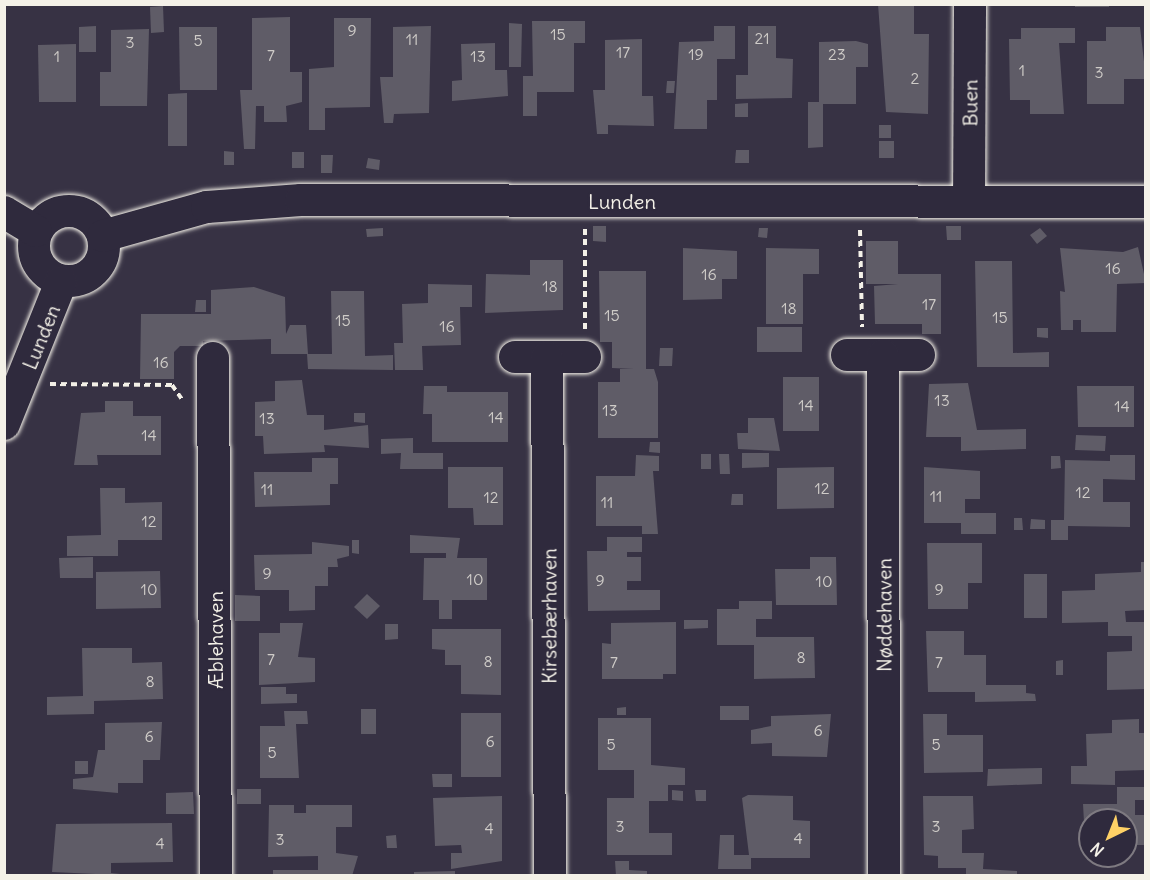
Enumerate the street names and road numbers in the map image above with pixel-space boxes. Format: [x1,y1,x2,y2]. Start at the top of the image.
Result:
street label: Buen [958,79,982,127]
street label: Lunden [588,189,656,213]
street label: Lunden [17,301,65,373]
street label: Kirsebærhaven [537,548,561,684]
street label: Nøddehaven [872,558,896,672]
street label: Æblehaven [203,591,227,689]

